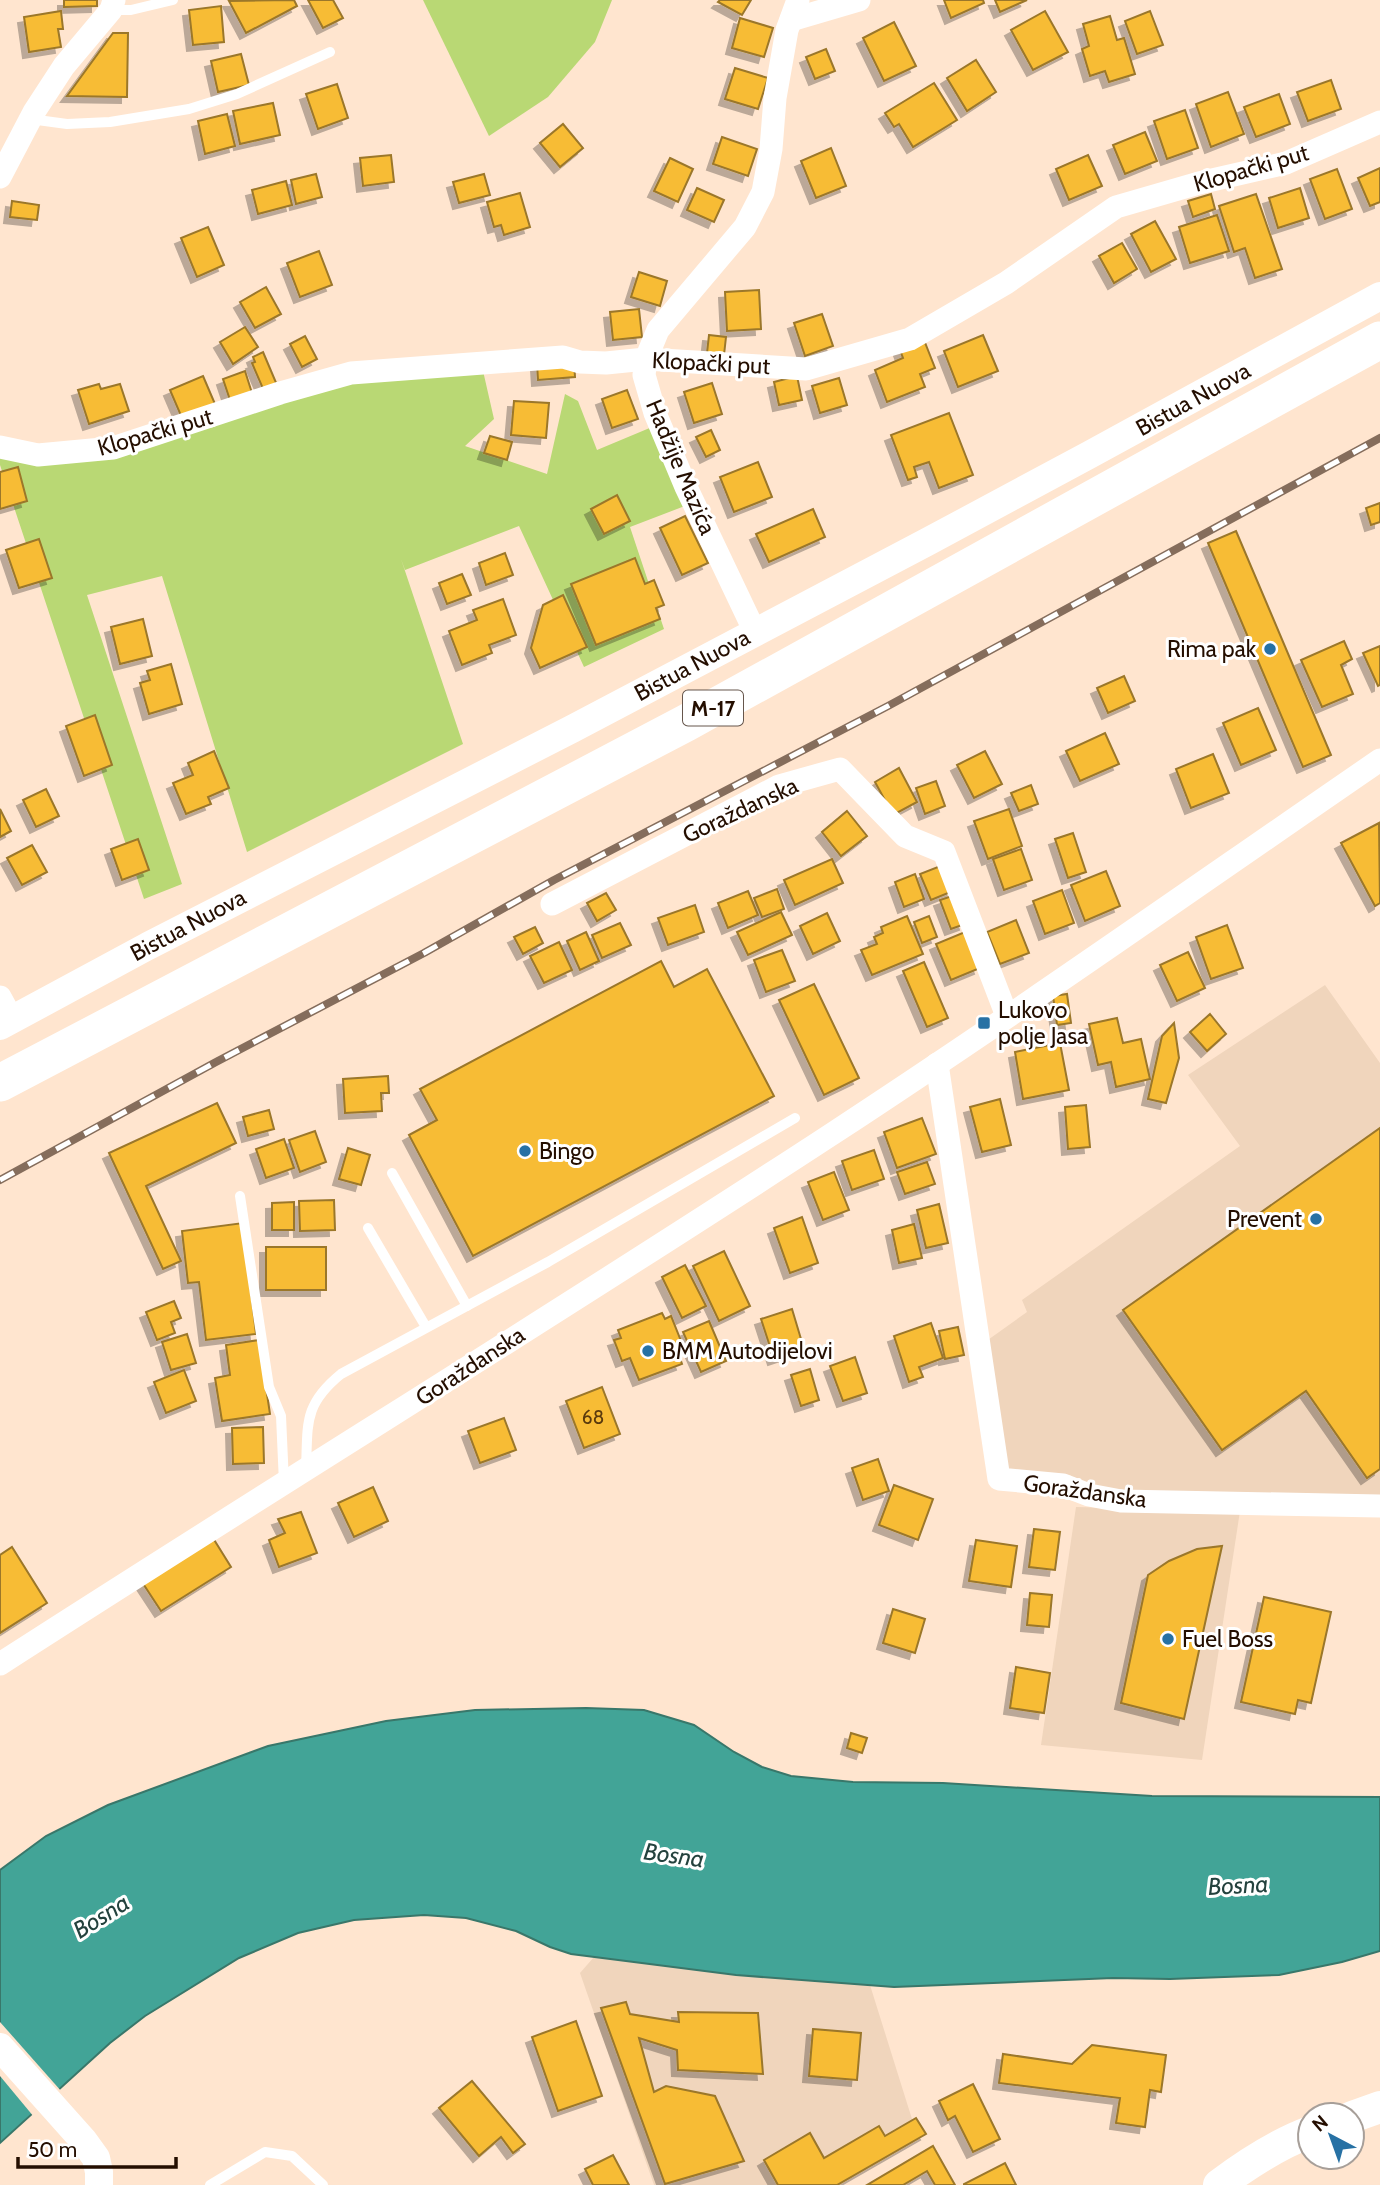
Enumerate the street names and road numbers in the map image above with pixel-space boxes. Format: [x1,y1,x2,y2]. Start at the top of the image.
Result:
street label: Klopački put [1190,138,1312,198]
street label: Klopački put [651,346,771,380]
street label: Bistua Nuova [1131,356,1255,442]
street label: Hadžije Mazića [640,395,722,539]
street label: Klopački put [94,402,216,462]
street label: Bistua Nuova [630,623,754,707]
road number: M-17 [683,690,743,726]
street label: Goraždanska [678,771,802,849]
street label: Bistua Nuova [126,883,250,967]
street label: Goraždanska [410,1320,530,1412]
street label: Goraždanska [1022,1468,1148,1514]

